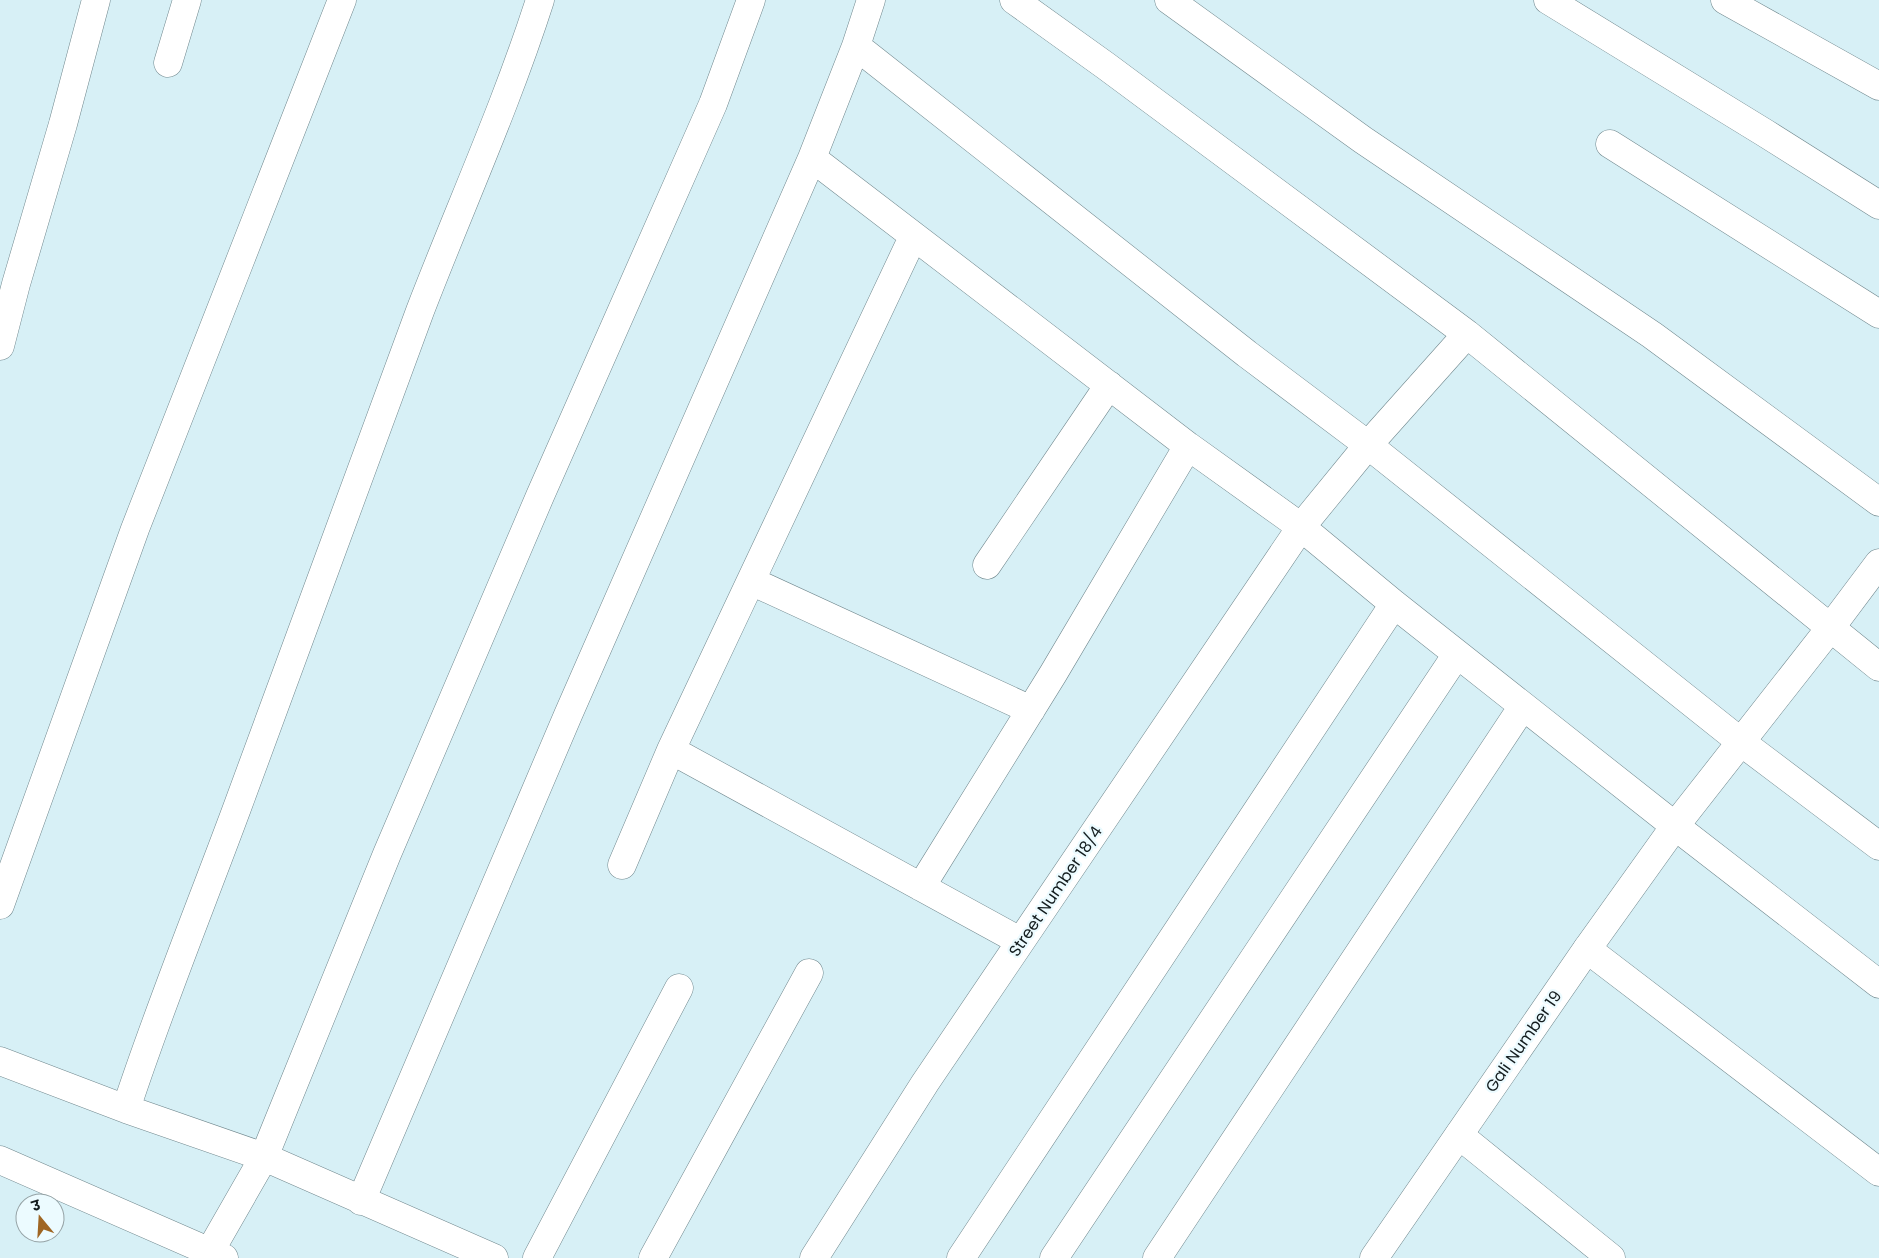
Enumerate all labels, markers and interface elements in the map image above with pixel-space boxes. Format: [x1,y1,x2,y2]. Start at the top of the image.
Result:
street label: Street Number 18/4 [1003,821,1108,961]
street label: Gali Number 19 [1480,986,1567,1097]
north arrow [15,1193,65,1243]
text: उ [28,1195,44,1217]

